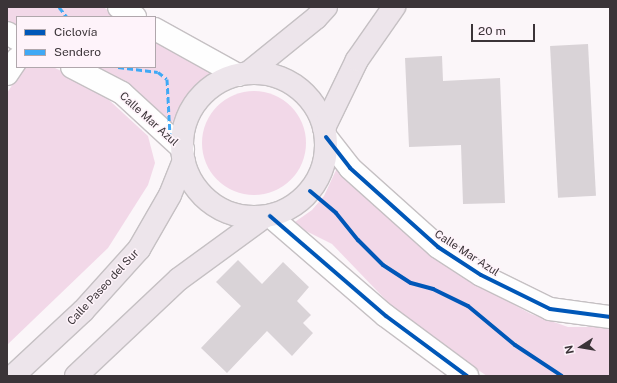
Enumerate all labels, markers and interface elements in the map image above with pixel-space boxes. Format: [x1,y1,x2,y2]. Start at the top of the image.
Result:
legend [16,16,156,68]
scale bar [473,16,537,42]
text: 20 m [478,24,506,38]
text: Ciclovía [54,25,97,39]
text: Sendero [54,45,101,59]
street label: Calle Mar Azul [117,89,181,149]
street label: Calle Mar Azul [432,227,502,279]
street label: Calle Paseo del Sur [64,246,142,328]
north arrow [561,327,601,367]
text: N [563,344,576,355]

